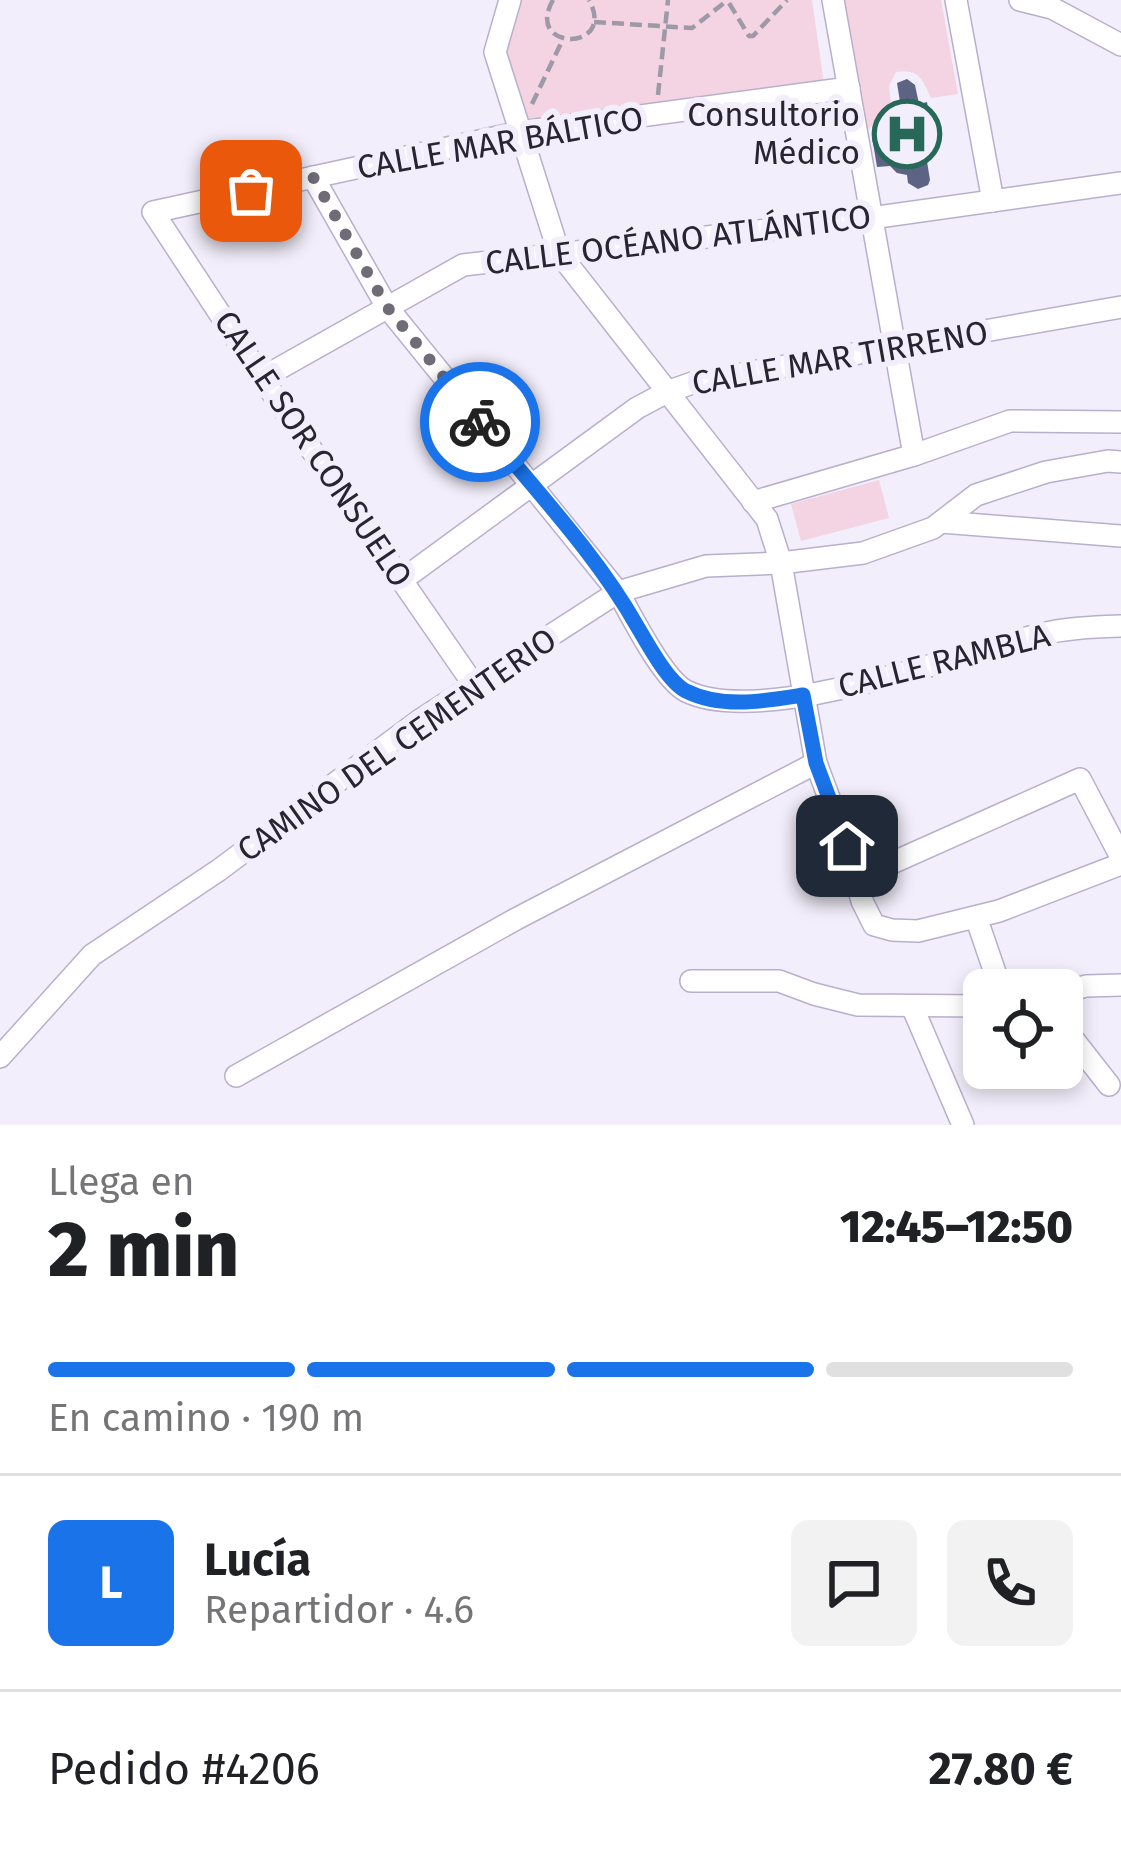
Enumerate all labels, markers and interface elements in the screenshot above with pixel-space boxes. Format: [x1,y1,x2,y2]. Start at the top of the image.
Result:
place label: Consultorio Médico [687,95,860,173]
street label: CALLE MAR BÁLTICO [354,98,646,188]
hospital icon: Consultorio Médico [872,99,942,169]
pin [200,140,302,242]
icon: bag [218,158,284,224]
street label: CALLE OCÉANO ATLÁNTICO [483,196,873,284]
street label: CALLE SOR CONSUELO [206,303,420,595]
street label: CALLE MAR TIRRENO [689,312,991,404]
courier [420,362,540,482]
icon: bike [447,389,513,455]
street label: CALLE RAMBLA [834,615,1054,707]
street label: CAMINO DEL CEMENTERIO [230,620,564,870]
pin [796,795,898,897]
icon: home [814,813,880,879]
map controls [963,969,1083,1089]
button: locate [963,969,1083,1089]
text: Llega en [48,1159,195,1205]
text: 12:45–12:50 [840,1200,1073,1254]
text: 2 min [48,1203,239,1297]
text: En camino · 190 m [48,1395,364,1441]
button: chat [791,1520,917,1646]
button: phone [947,1520,1073,1646]
text: Lucía [204,1533,311,1587]
text: L [99,1556,123,1610]
text: Repartidor · 4.6 [204,1587,474,1633]
text: Pedido #4206 [48,1742,320,1796]
text: 27.80 € [929,1742,1073,1796]

